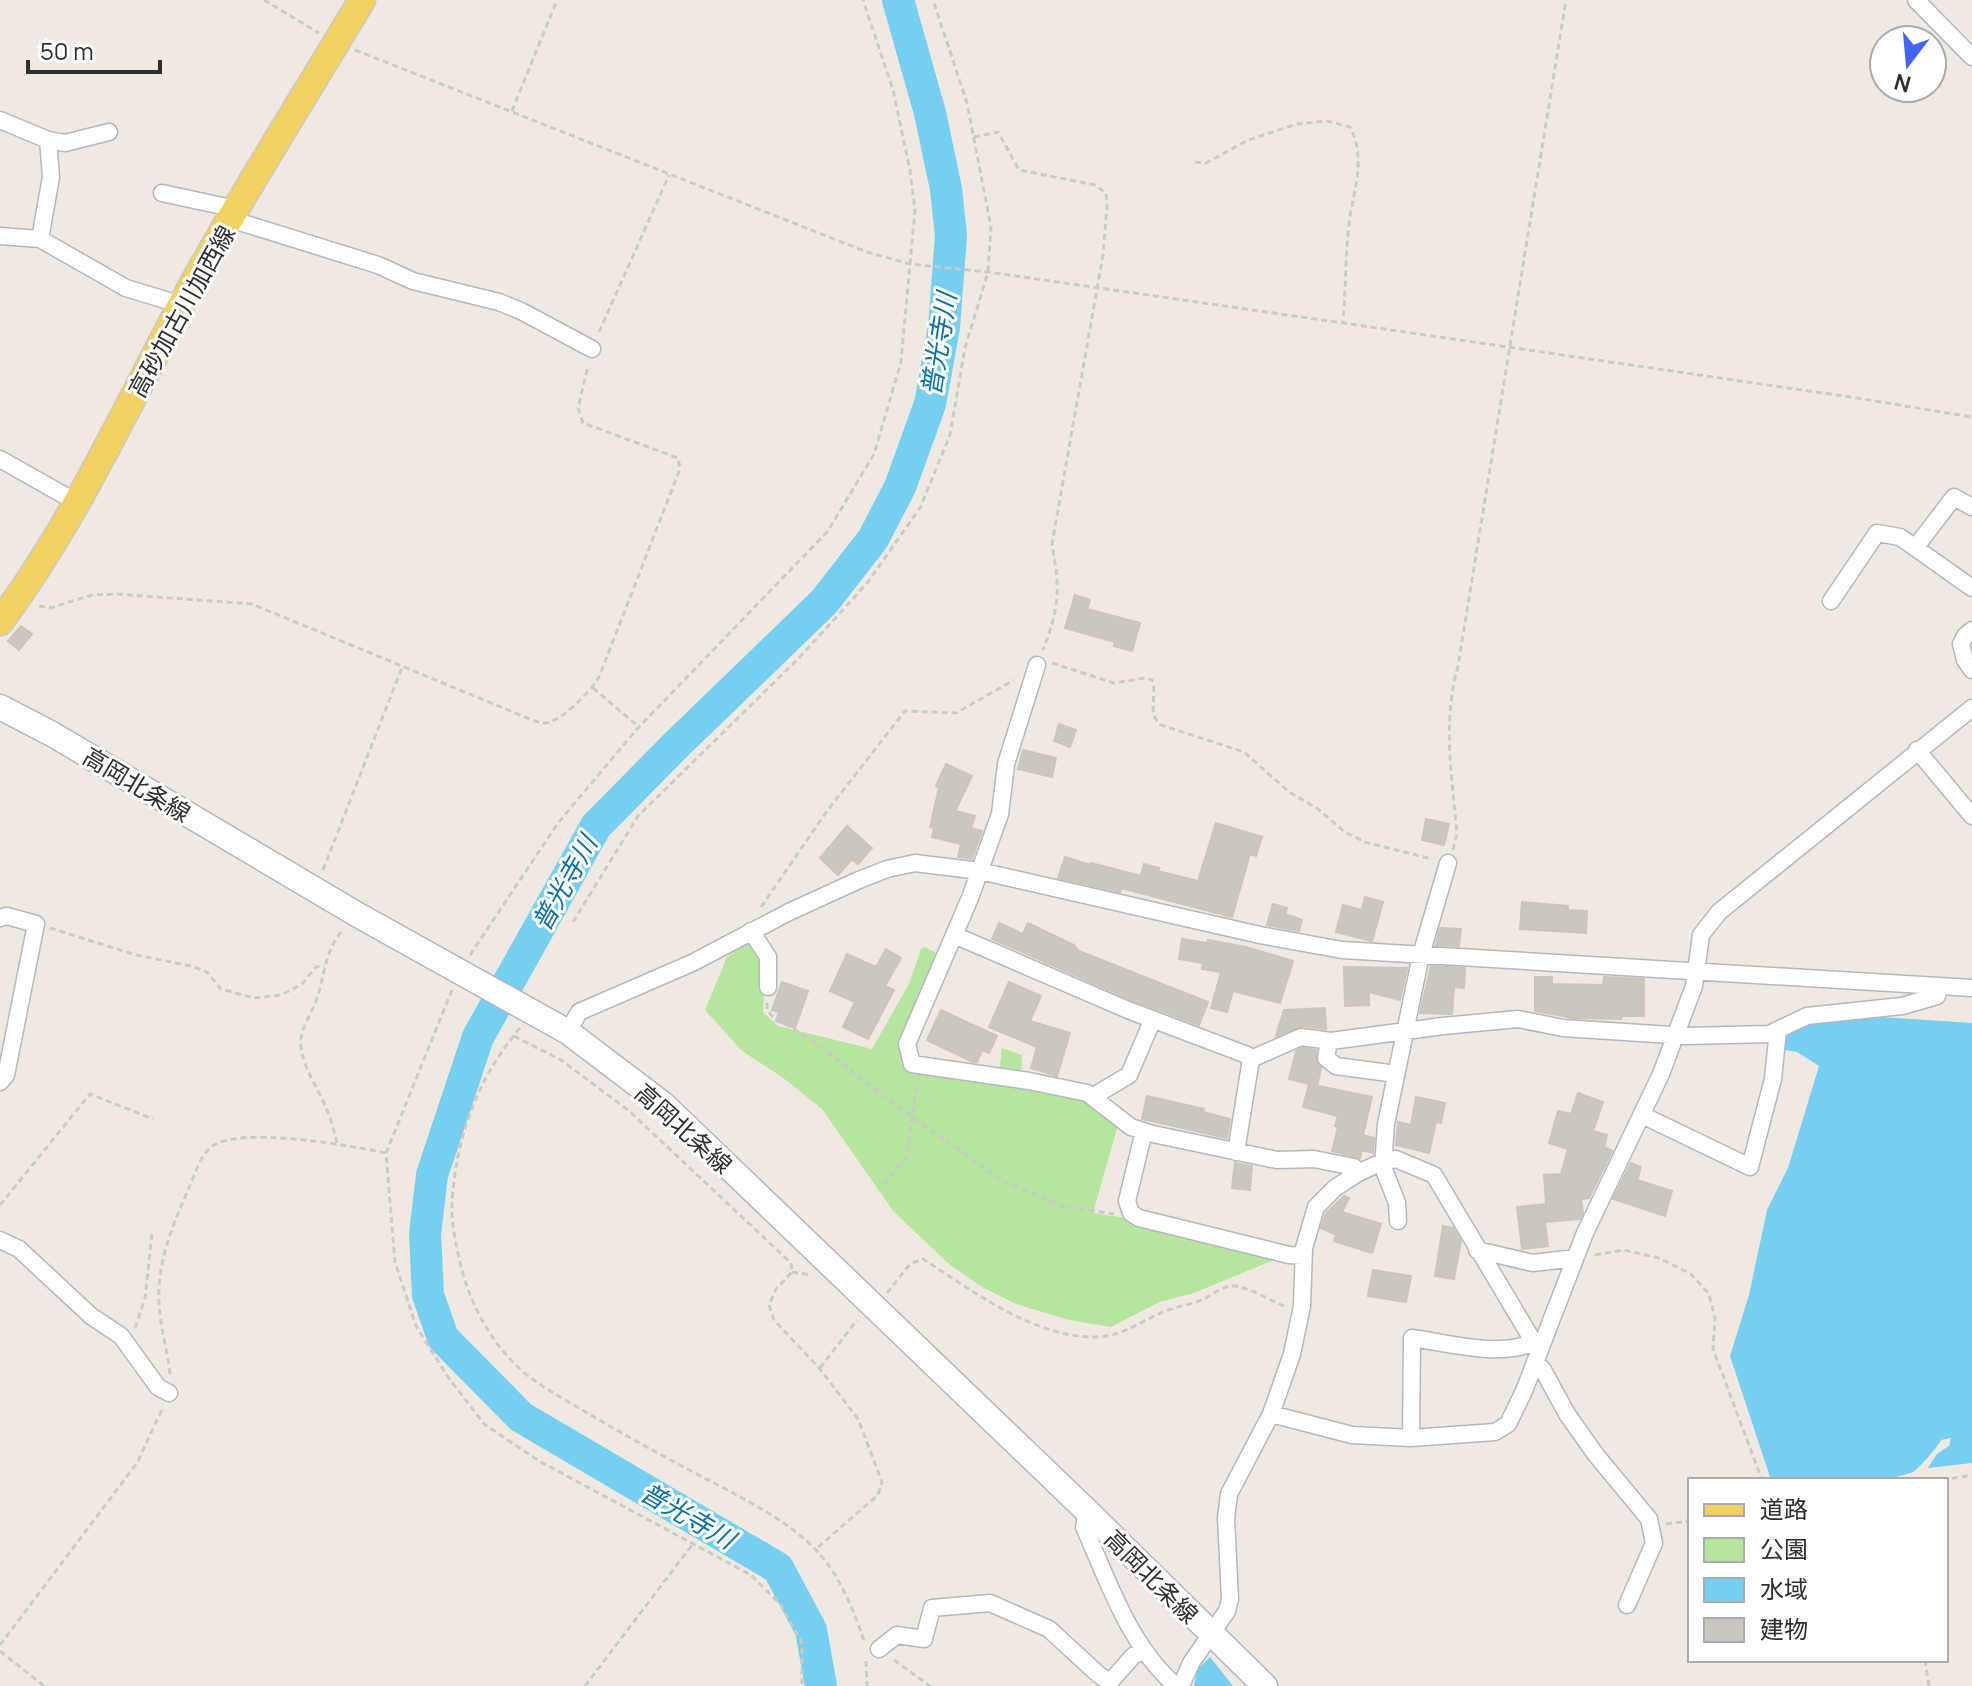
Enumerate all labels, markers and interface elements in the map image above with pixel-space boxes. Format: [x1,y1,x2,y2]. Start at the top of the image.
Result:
scale bar [28,24,160,74]
north arrow [1868,24,1948,104]
text: 50 m [40,34,94,67]
text: N [1891,67,1914,100]
street label: 高砂加古川加西線 [120,219,242,403]
water label: 普光寺川 [912,287,964,398]
street label: 高岡北条線 [77,739,197,829]
water label: 普光寺川 [523,826,606,937]
street label: 高岡北条線 [628,1076,740,1180]
water label: 普光寺川 [634,1473,745,1558]
legend [1688,1478,1948,1662]
text: 道路 [1760,1492,1808,1525]
street label: 高岡北条線 [1098,1522,1206,1630]
text: 公園 [1760,1532,1808,1565]
text: 水域 [1760,1572,1808,1605]
text: 建物 [1760,1612,1808,1645]

